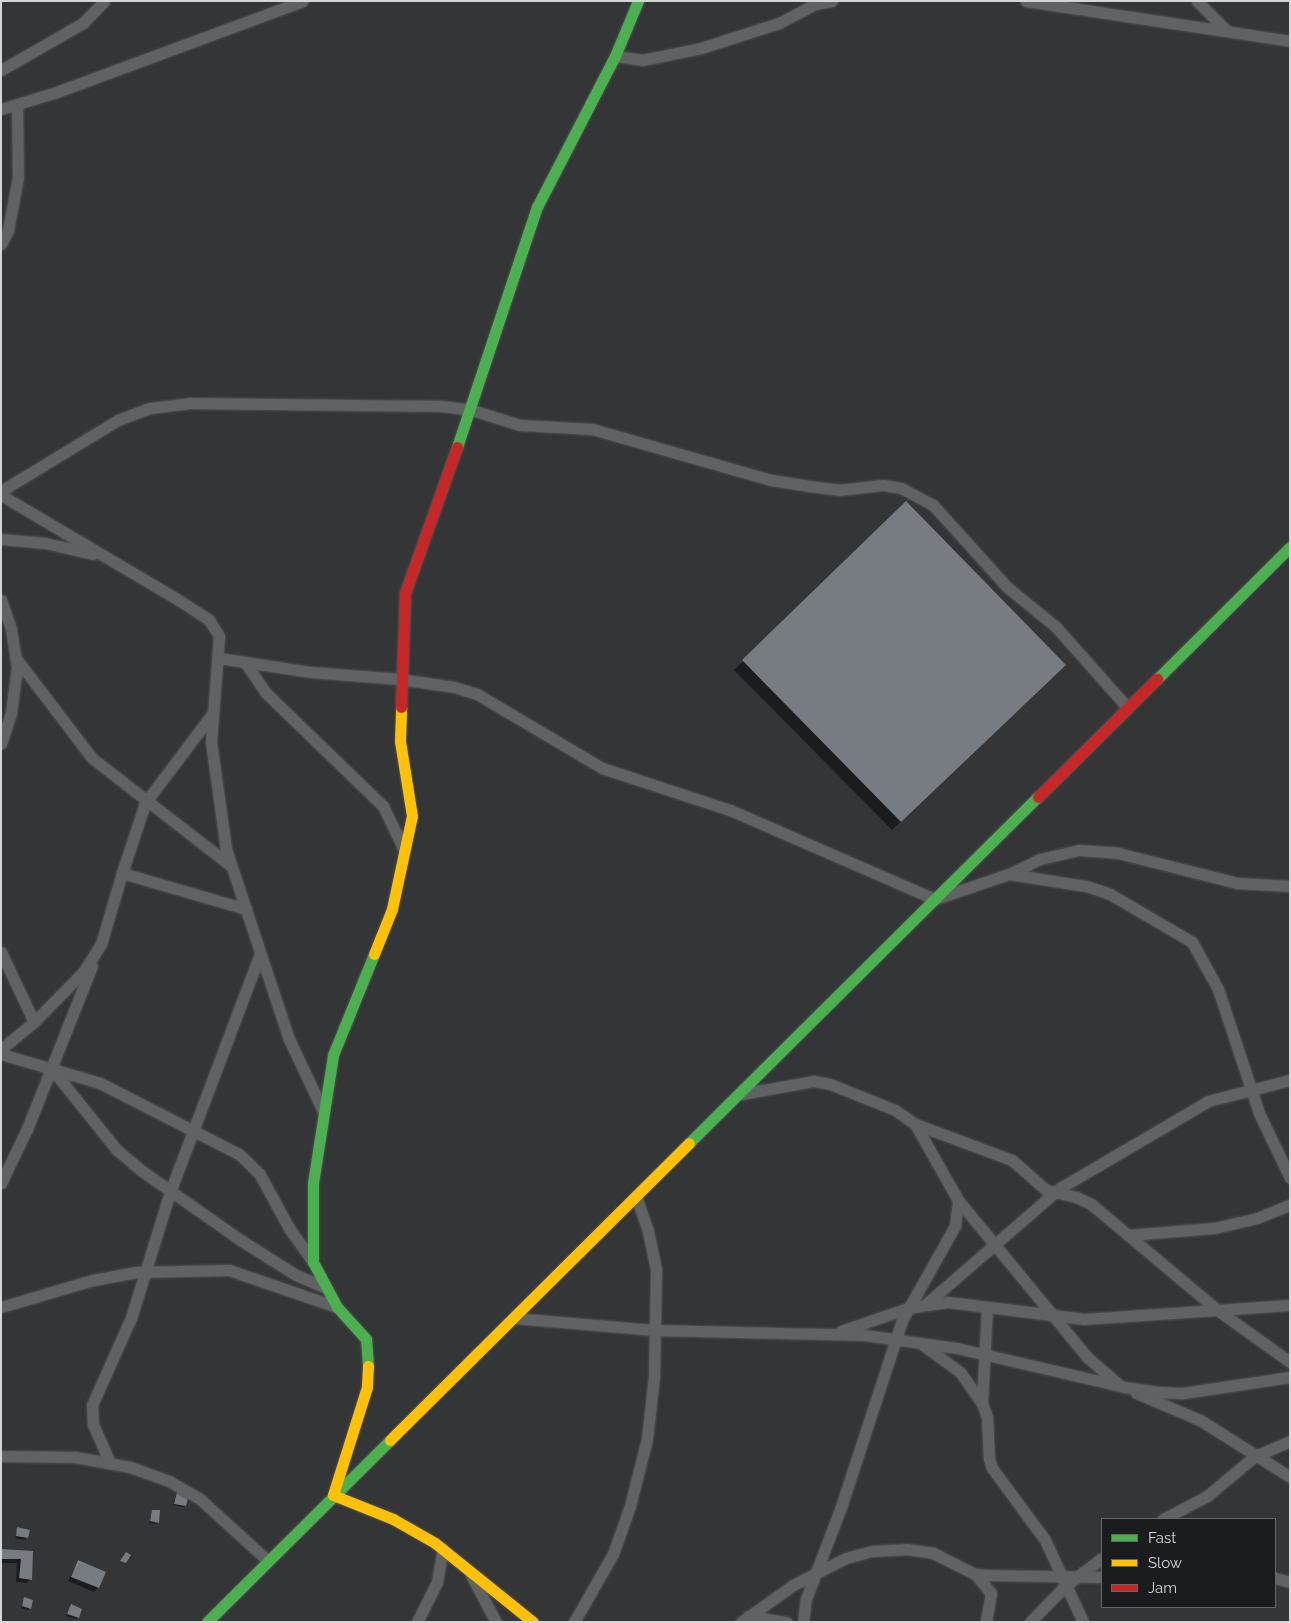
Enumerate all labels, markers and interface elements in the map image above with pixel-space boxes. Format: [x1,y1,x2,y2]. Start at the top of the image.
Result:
legend [1101,1518,1276,1608]
text: Fast [1148,1529,1176,1547]
text: Slow [1148,1554,1182,1572]
text: Jam [1148,1579,1177,1597]

